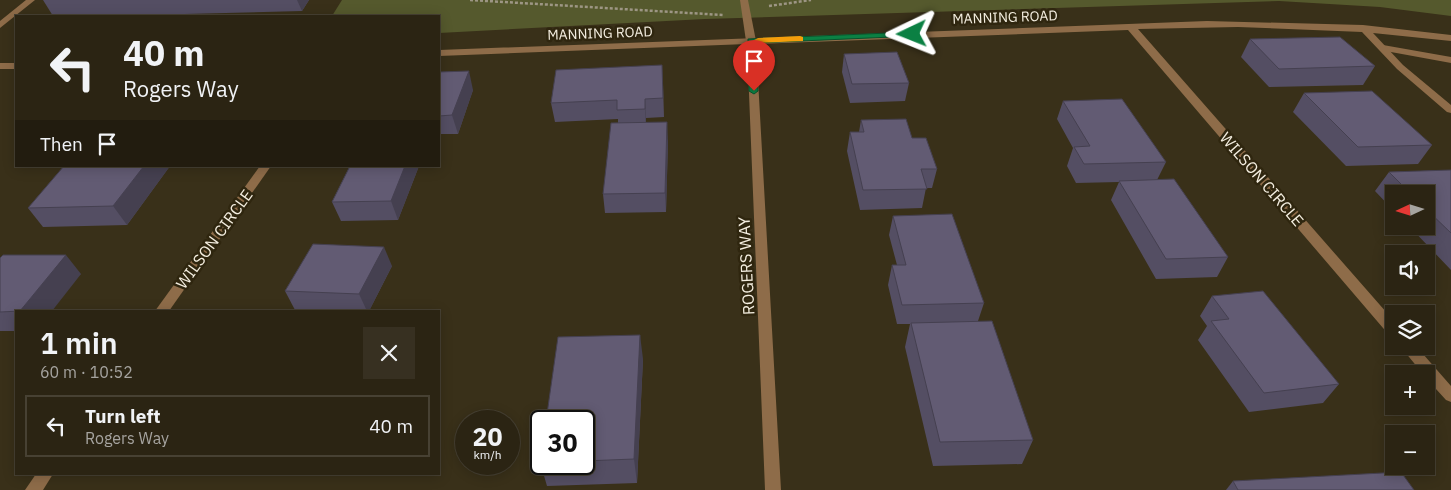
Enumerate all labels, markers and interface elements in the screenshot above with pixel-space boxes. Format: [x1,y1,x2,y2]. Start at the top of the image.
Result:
street label: MANNING ROAD [952,6,1058,28]
position arrow [885,7,937,59]
street label: MANNING ROAD [547,22,653,44]
text: 40 m [123,30,205,76]
icon: left [40,35,105,100]
pin [733,40,775,91]
icon: arrive [740,47,768,75]
text: Rogers Way [123,74,239,103]
street label: WILSON CIRCLE [1216,128,1308,230]
icon: arrive [93,130,121,158]
text: Then [40,132,83,156]
street label: WILSON CIRCLE [171,185,257,293]
north arrow [1385,185,1435,235]
map controls [1385,185,1435,475]
street label: ROGERS WAY [733,216,759,316]
button: sound [1385,245,1435,295]
button: layers [1385,305,1435,355]
text: 1 min [40,323,118,362]
button: close [363,327,415,379]
text: 60 m · 10:52 [40,362,133,382]
button: + [1385,365,1435,415]
text: Turn left [85,404,161,428]
speed limit sign: 30 [530,410,595,475]
icon: left [42,412,70,440]
text: 40 m [369,414,413,438]
text: 20 [472,420,503,453]
button: − [1385,425,1435,475]
text: Rogers Way [85,428,169,448]
text: km/h [473,447,502,462]

